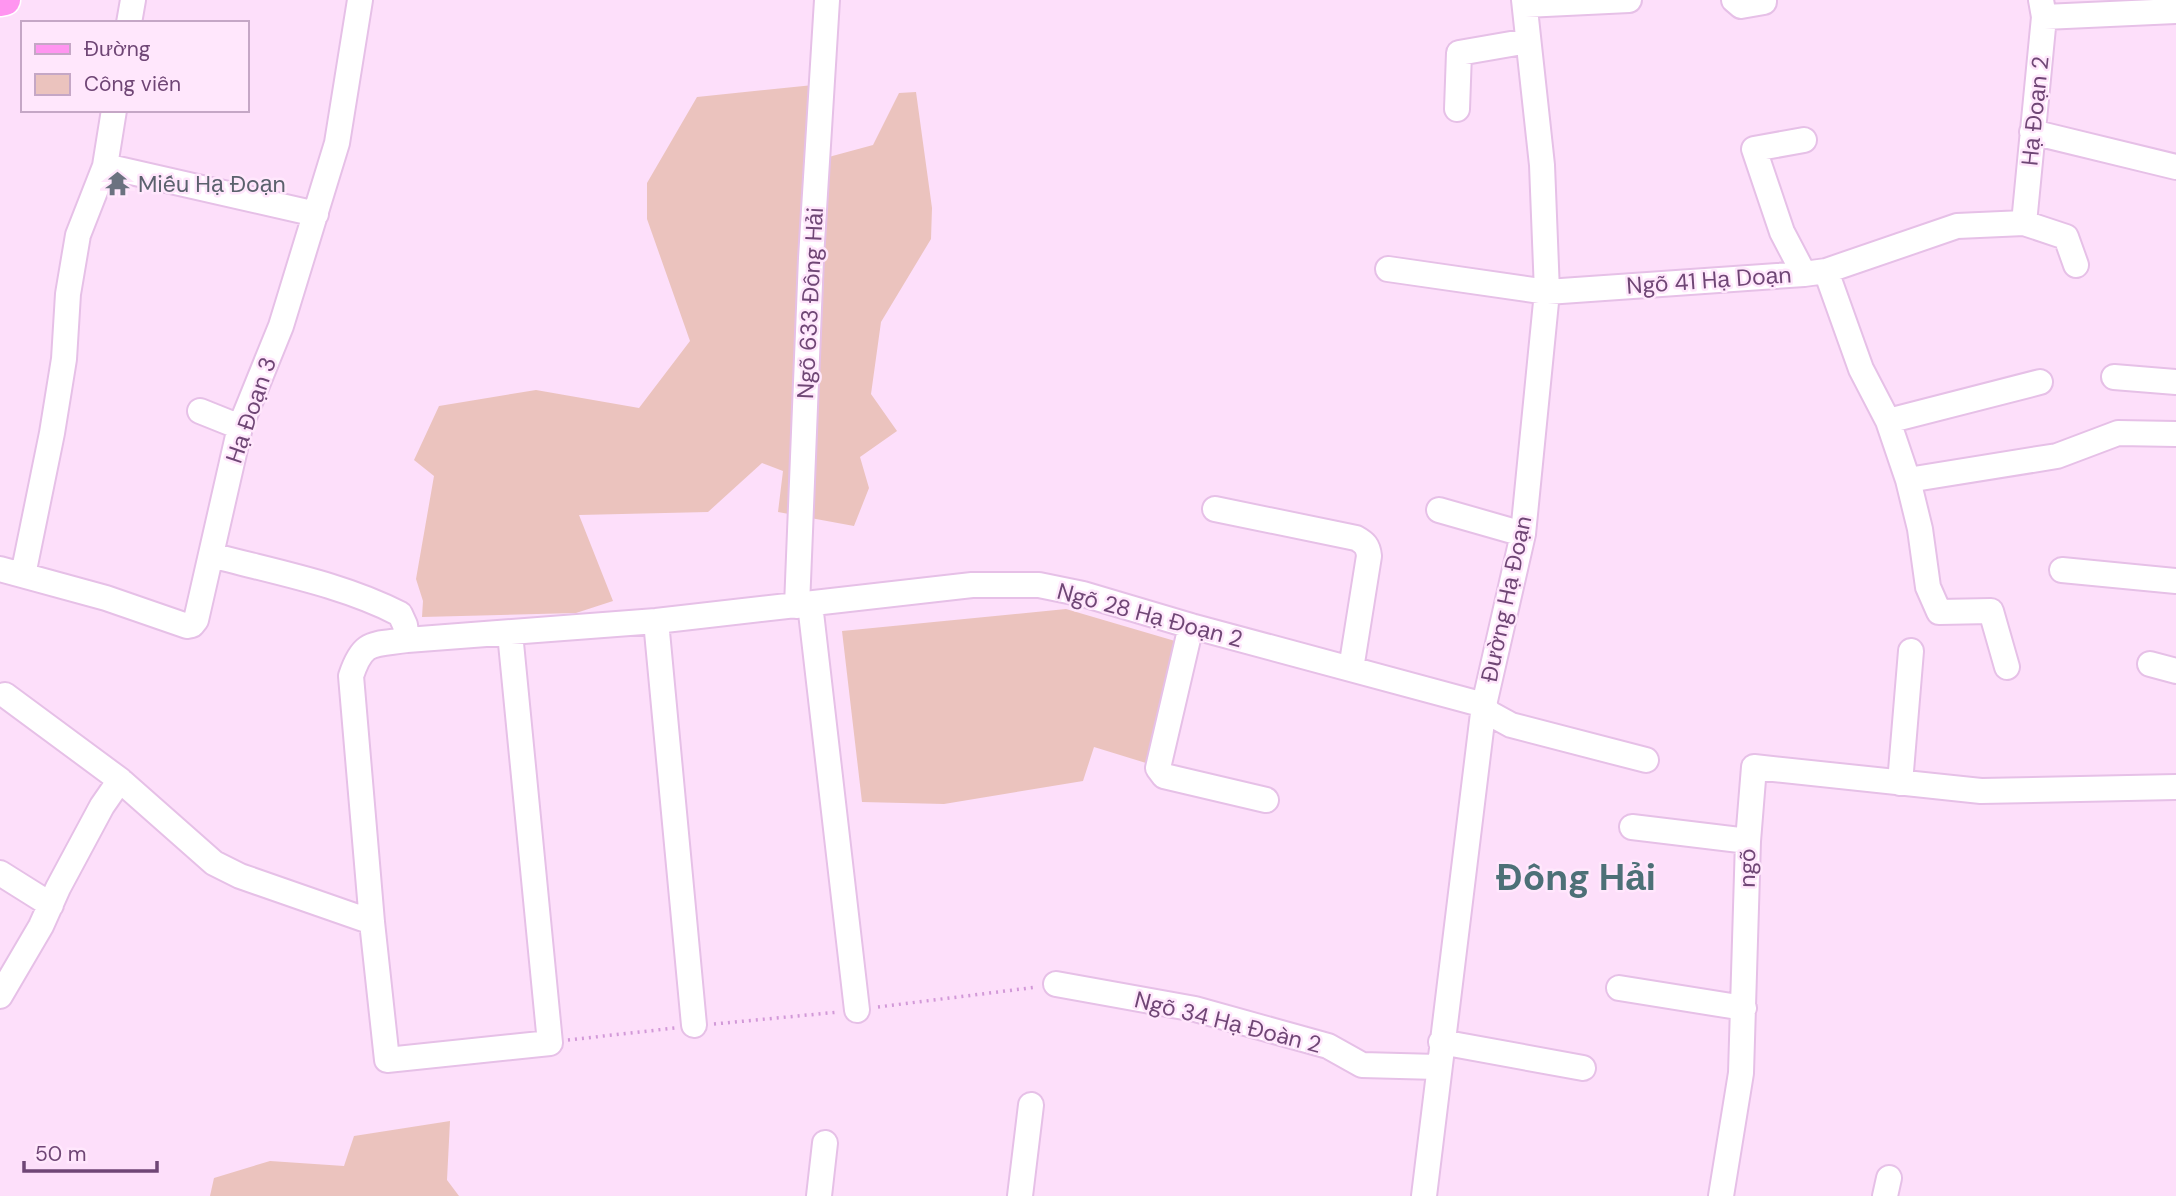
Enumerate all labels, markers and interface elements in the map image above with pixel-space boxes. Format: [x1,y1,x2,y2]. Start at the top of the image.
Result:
legend [21,21,248,112]
text: Đường [84,35,151,63]
street label: Hạ Đoạn 2 [2014,55,2056,167]
text: Công viên [84,70,181,98]
place label: Miếu Hạ Đoạn [138,169,286,199]
temple icon: Miếu Hạ Đoạn [104,170,132,198]
street label: Ngõ 633 Đông Hải [790,206,830,400]
street label: Ngõ 41 Hạ Doạn [1625,259,1793,301]
street label: Hạ Đoạn 3 [219,353,283,467]
street label: Đường Hạ Đoạn [1474,513,1538,685]
street label: Ngõ 28 Hạ Đoạn 2 [1054,576,1246,654]
street label: ngõ [1732,848,1762,888]
district label: Đông Hải [1496,853,1656,901]
street label: Ngõ 34 Hạ Đoàn 2 [1132,984,1324,1060]
scale bar [24,1130,158,1174]
text: 50 m [35,1140,86,1168]

